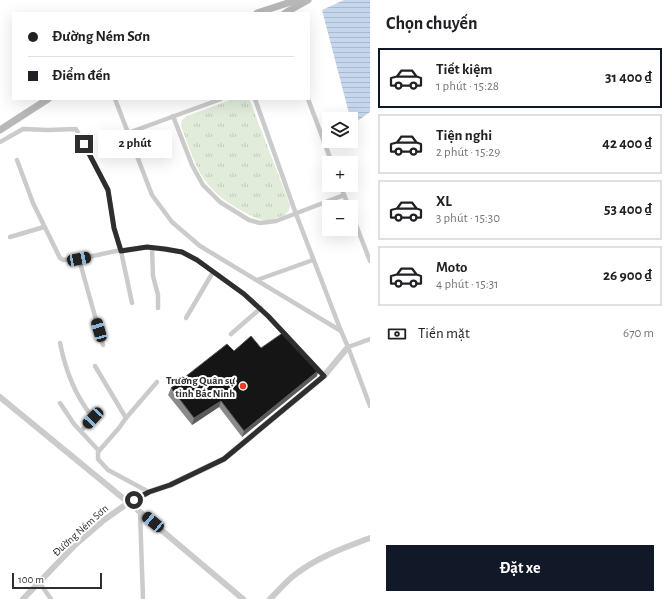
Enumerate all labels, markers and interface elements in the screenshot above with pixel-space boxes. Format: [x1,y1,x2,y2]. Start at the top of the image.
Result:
text: Chọn chuyến [386,15,478,33]
text: Đường Ném Sơn [52,29,150,44]
icon: car [388,60,424,96]
text: Tiết kiệm [436,62,492,77]
text: Điểm đến [52,68,111,83]
text: 31 400 ₫ [605,70,652,85]
text: 1 phút · 15:28 [436,80,499,93]
map controls [322,112,358,236]
button: layers [322,112,358,148]
icon: car [388,126,424,162]
text: Tiện nghi [436,128,492,143]
callout: 2 phút [98,130,172,158]
route end [75,135,93,153]
text: 42 400 ₫ [602,136,652,151]
text: 2 phút [119,137,151,150]
text: 2 phút · 15:29 [436,146,500,159]
button: + [322,156,358,192]
icon: car [388,192,424,228]
text: XL [436,194,452,209]
button: − [322,200,358,236]
text: 53 400 ₫ [604,202,652,217]
text: 3 phút · 15:30 [436,212,500,225]
car [66,251,92,267]
icon: car [388,258,424,294]
text: Moto [436,260,468,275]
text: 26 900 ₫ [603,268,652,283]
text: 4 phút · 15:31 [436,278,499,291]
car [90,317,108,343]
icon: cash [386,323,408,345]
text: Tiền mặt [418,326,470,341]
text: 670 m [623,327,654,340]
place label: Trường Quân sự tỉnh Bắc Ninh [166,375,235,399]
marker: Trường Quân sự tỉnh Bắc Ninh [238,381,248,391]
car [80,405,106,431]
route start [125,491,143,509]
street label: Đường Ném Sơn [50,503,110,558]
car [140,510,166,534]
button: Đặt xe [386,545,654,591]
scale bar [12,571,102,590]
text: 100 m [18,574,44,585]

